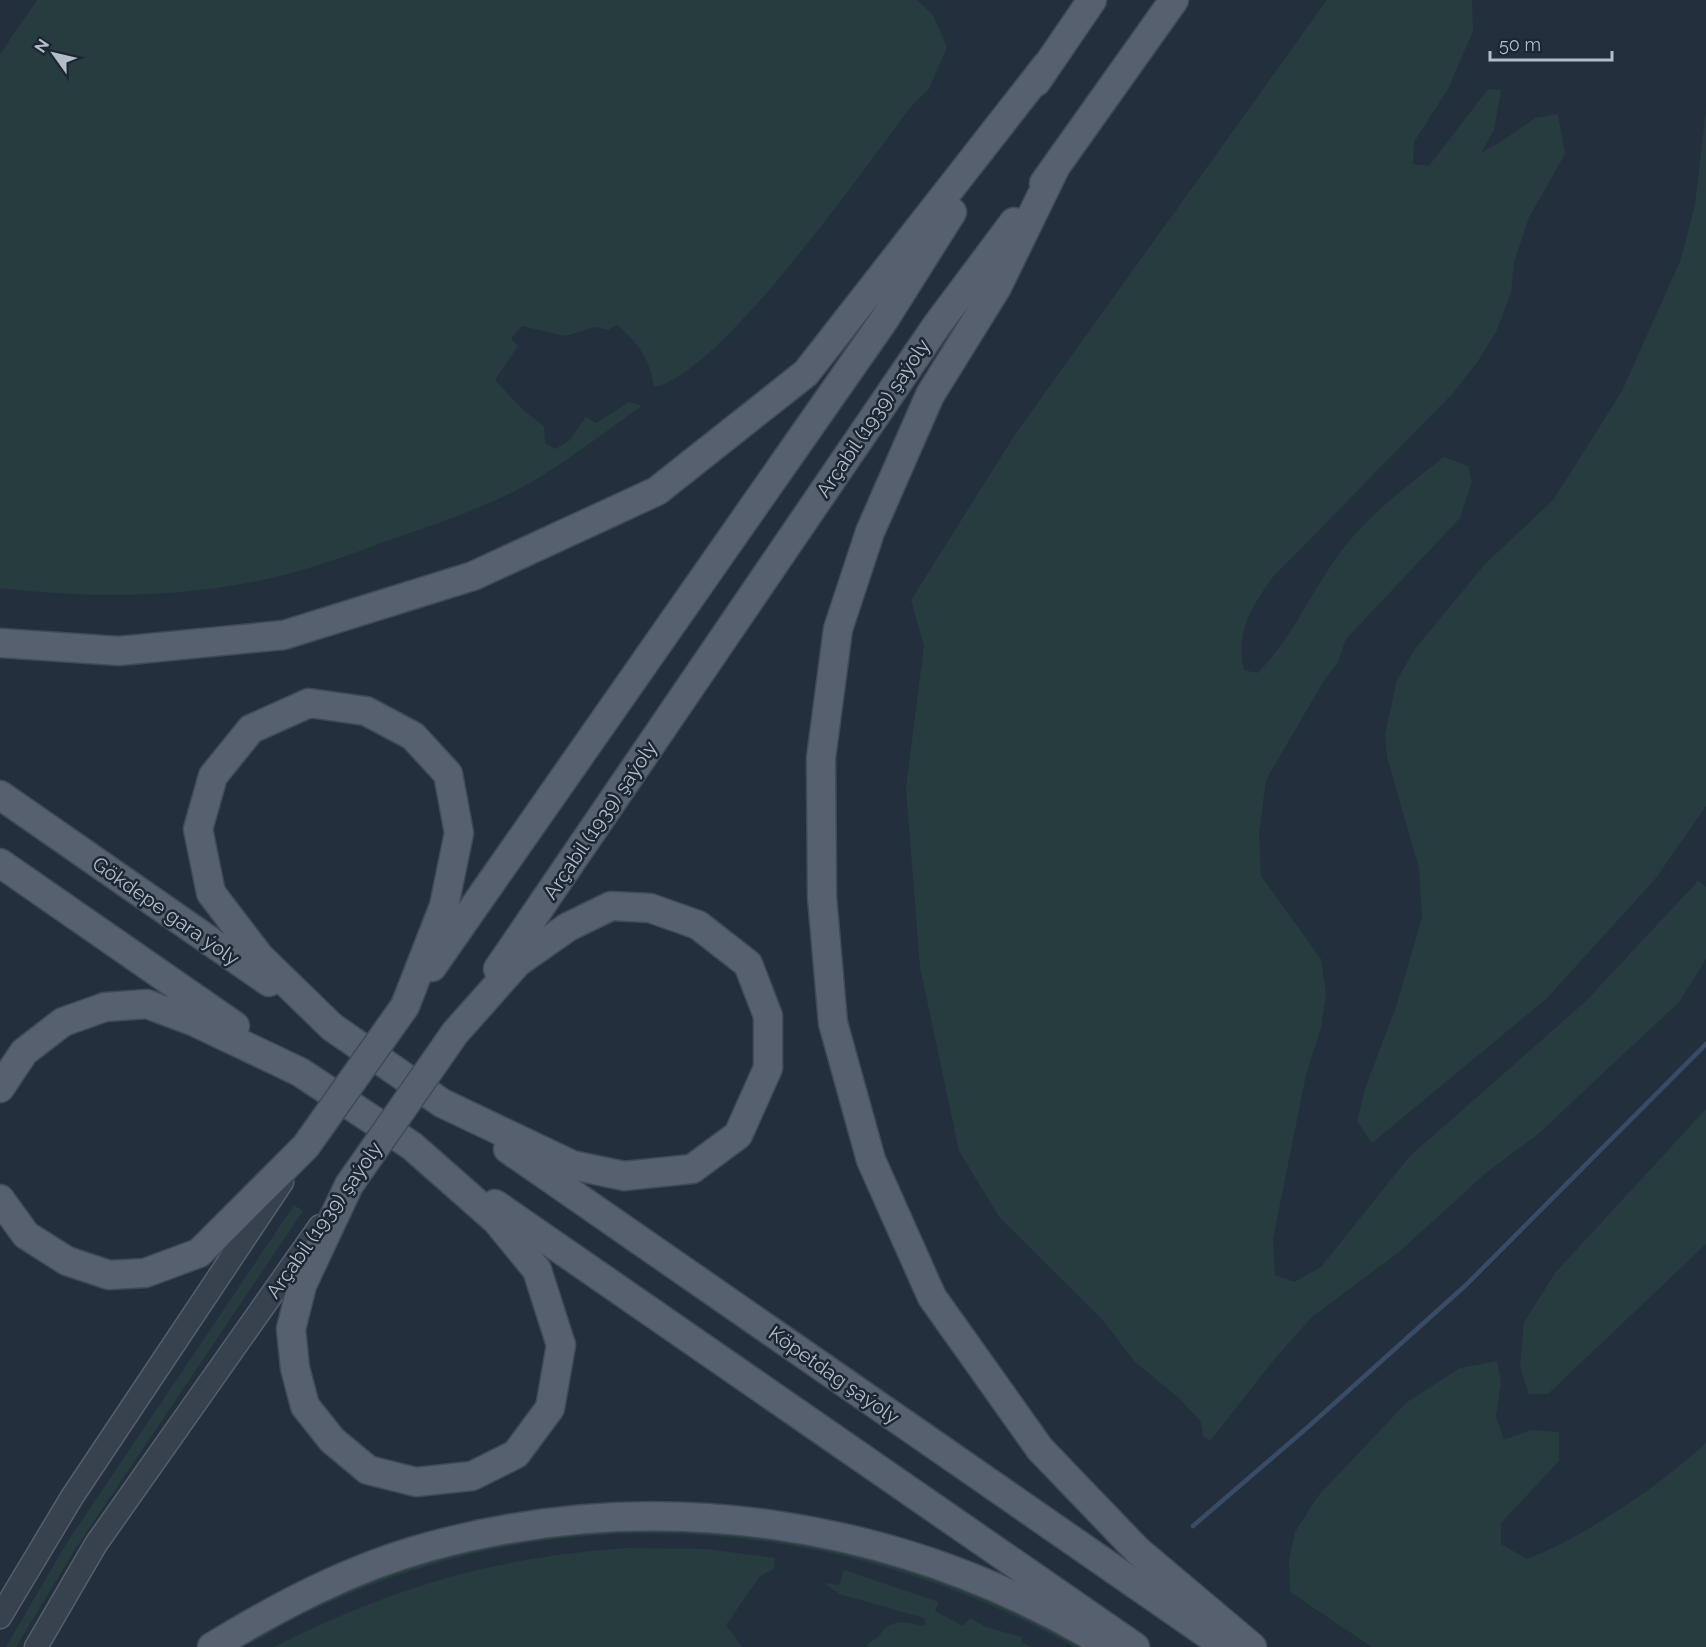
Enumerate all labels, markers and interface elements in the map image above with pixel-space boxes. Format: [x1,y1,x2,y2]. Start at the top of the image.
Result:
north arrow [24,24,84,84]
scale bar [1490,24,1612,62]
text: 50 m [1499,34,1541,55]
text: N [31,36,53,56]
street label: Arçabil (1939) şaýoly [811,334,935,502]
street label: Arçabil (1939) şaýoly [538,736,662,904]
street label: Gökdepe gara ýoly [88,851,244,971]
street label: Arçabil (1939) şaýoly [261,1137,387,1303]
street label: Köpetdag şaýoly [764,1321,904,1429]

